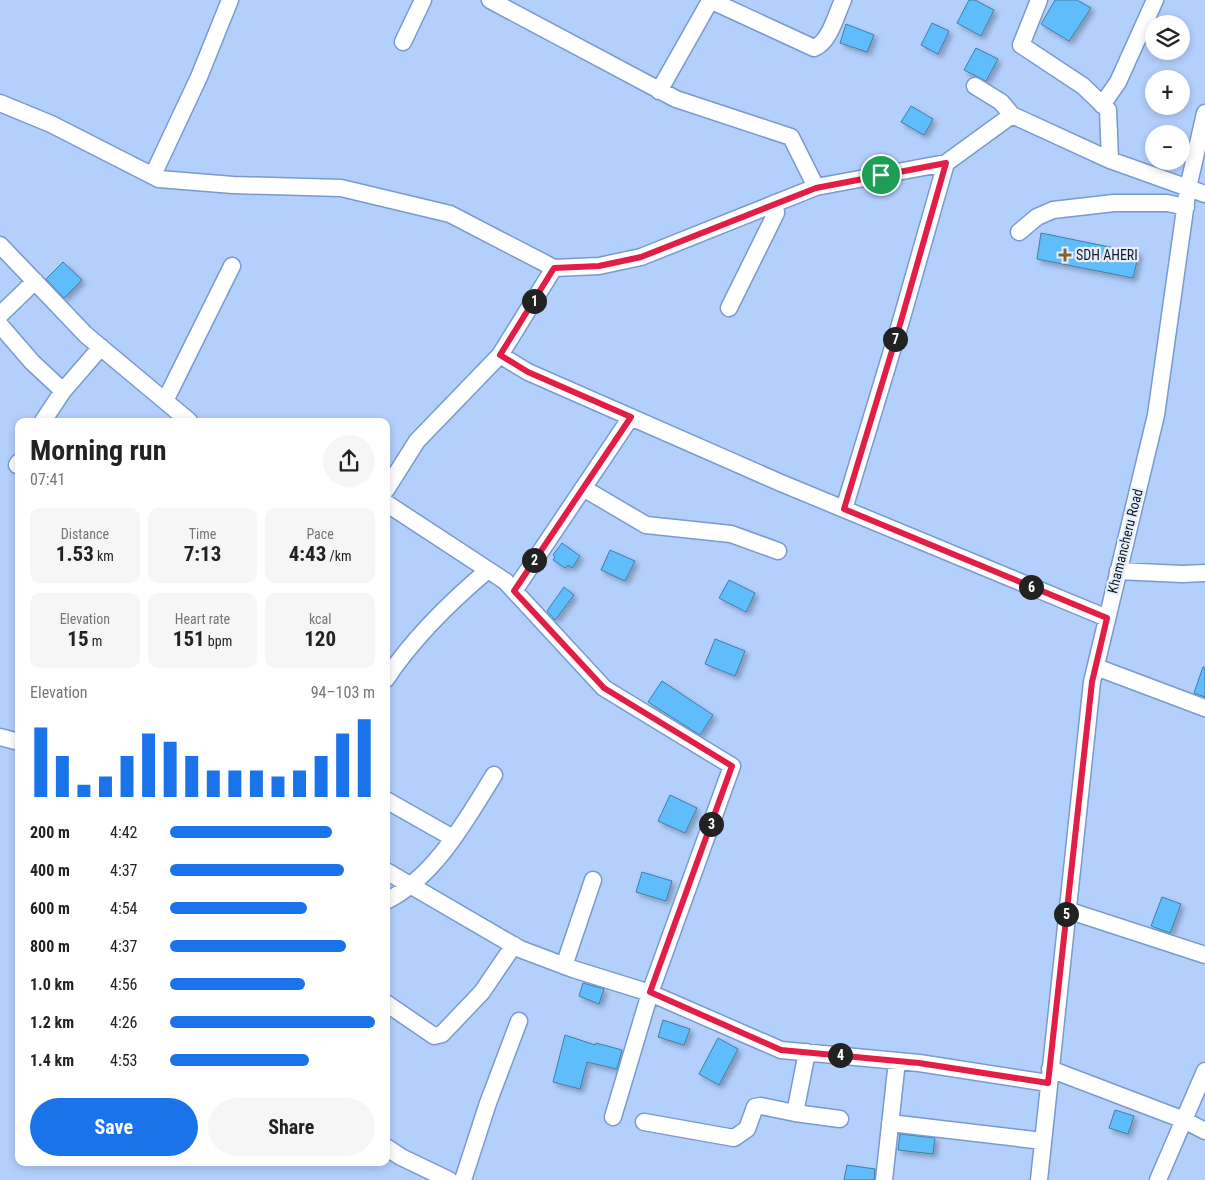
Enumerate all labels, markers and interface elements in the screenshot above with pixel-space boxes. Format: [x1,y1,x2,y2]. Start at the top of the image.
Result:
map controls [1145,15,1190,170]
button: layers [1145,15,1190,60]
button: + [1145,70,1190,115]
button: − [1145,125,1190,170]
pin [860,154,902,196]
icon: arrive [867,161,895,189]
place label: SDH AHERI [1076,247,1138,263]
marker: SDH AHERI [1058,248,1072,262]
pin: 1 [522,288,546,314]
text: 1 [531,293,538,309]
pin: 7 [882,326,908,352]
text: 7 [892,331,899,347]
text: Morning run [30,434,166,467]
button: share [323,435,375,487]
text: 07:41 [30,470,65,489]
street label: Khamancheru Road [1104,487,1146,595]
text: Distance [61,526,109,542]
text: Time [189,526,216,542]
text: Pace [306,526,334,542]
text: 1.53 [56,542,94,566]
text: 7:13 [184,542,221,566]
text: 4:43 [289,542,326,566]
text: km [94,548,114,564]
text: /km [326,548,352,564]
pin: 2 [522,548,546,572]
text: 2 [531,552,538,568]
pin: 6 [1018,574,1044,600]
text: 6 [1028,579,1035,595]
text: Elevation [60,611,110,627]
text: Heart rate [175,611,230,627]
text: kcal [309,611,331,627]
text: 15 [67,627,89,651]
text: 151 [173,627,205,651]
text: 120 [304,627,336,651]
text: m [89,633,102,649]
text: bpm [205,633,232,649]
text: Elevation [30,683,88,702]
text: 94–103 m [311,683,375,702]
pin: 3 [698,812,724,836]
text: 3 [708,816,715,832]
text: 200 m [30,823,70,842]
text: 4:42 [110,823,137,842]
text: 400 m [30,861,70,880]
text: 4:37 [110,861,137,880]
text: 600 m [30,899,70,918]
text: 4:54 [110,899,137,918]
pin: 5 [1054,902,1078,926]
text: 5 [1063,906,1070,922]
text: 800 m [30,937,70,956]
text: 4:37 [110,937,137,956]
text: 1.0 km [30,975,74,994]
text: 4:56 [110,975,137,994]
text: 1.2 km [30,1013,74,1032]
text: 4:26 [110,1013,137,1032]
pin: 4 [828,1042,852,1068]
text: 4 [837,1047,844,1063]
text: 1.4 km [30,1051,74,1070]
text: 4:53 [110,1051,137,1070]
button: Save [30,1098,198,1156]
button: Share [208,1098,375,1156]

